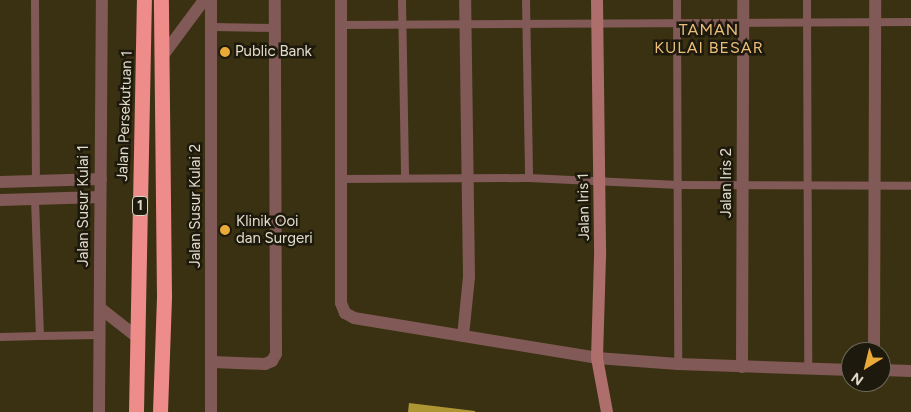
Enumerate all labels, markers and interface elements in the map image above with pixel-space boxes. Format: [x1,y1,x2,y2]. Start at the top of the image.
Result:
district label: TAMAN KULAI BESAR [653,20,765,58]
place label: Public Bank [235,43,312,61]
marker: Public Bank [219,46,231,58]
street label: Jalan Persekutuan 1 [114,50,136,182]
street label: Jalan Susur Kulai 2 [187,144,205,268]
street label: Jalan Susur Kulai 1 [75,145,93,267]
street label: Jalan Iris 2 [718,148,736,218]
street label: Jalan Iris 1 [574,173,594,241]
road number: 1 [131,195,149,218]
place label: Klinik Ooi dan Surgeri [236,212,313,247]
marker: Klinik Ooi dan Surgeri [218,223,232,237]
north arrow [841,342,891,392]
text: N [848,369,867,389]

